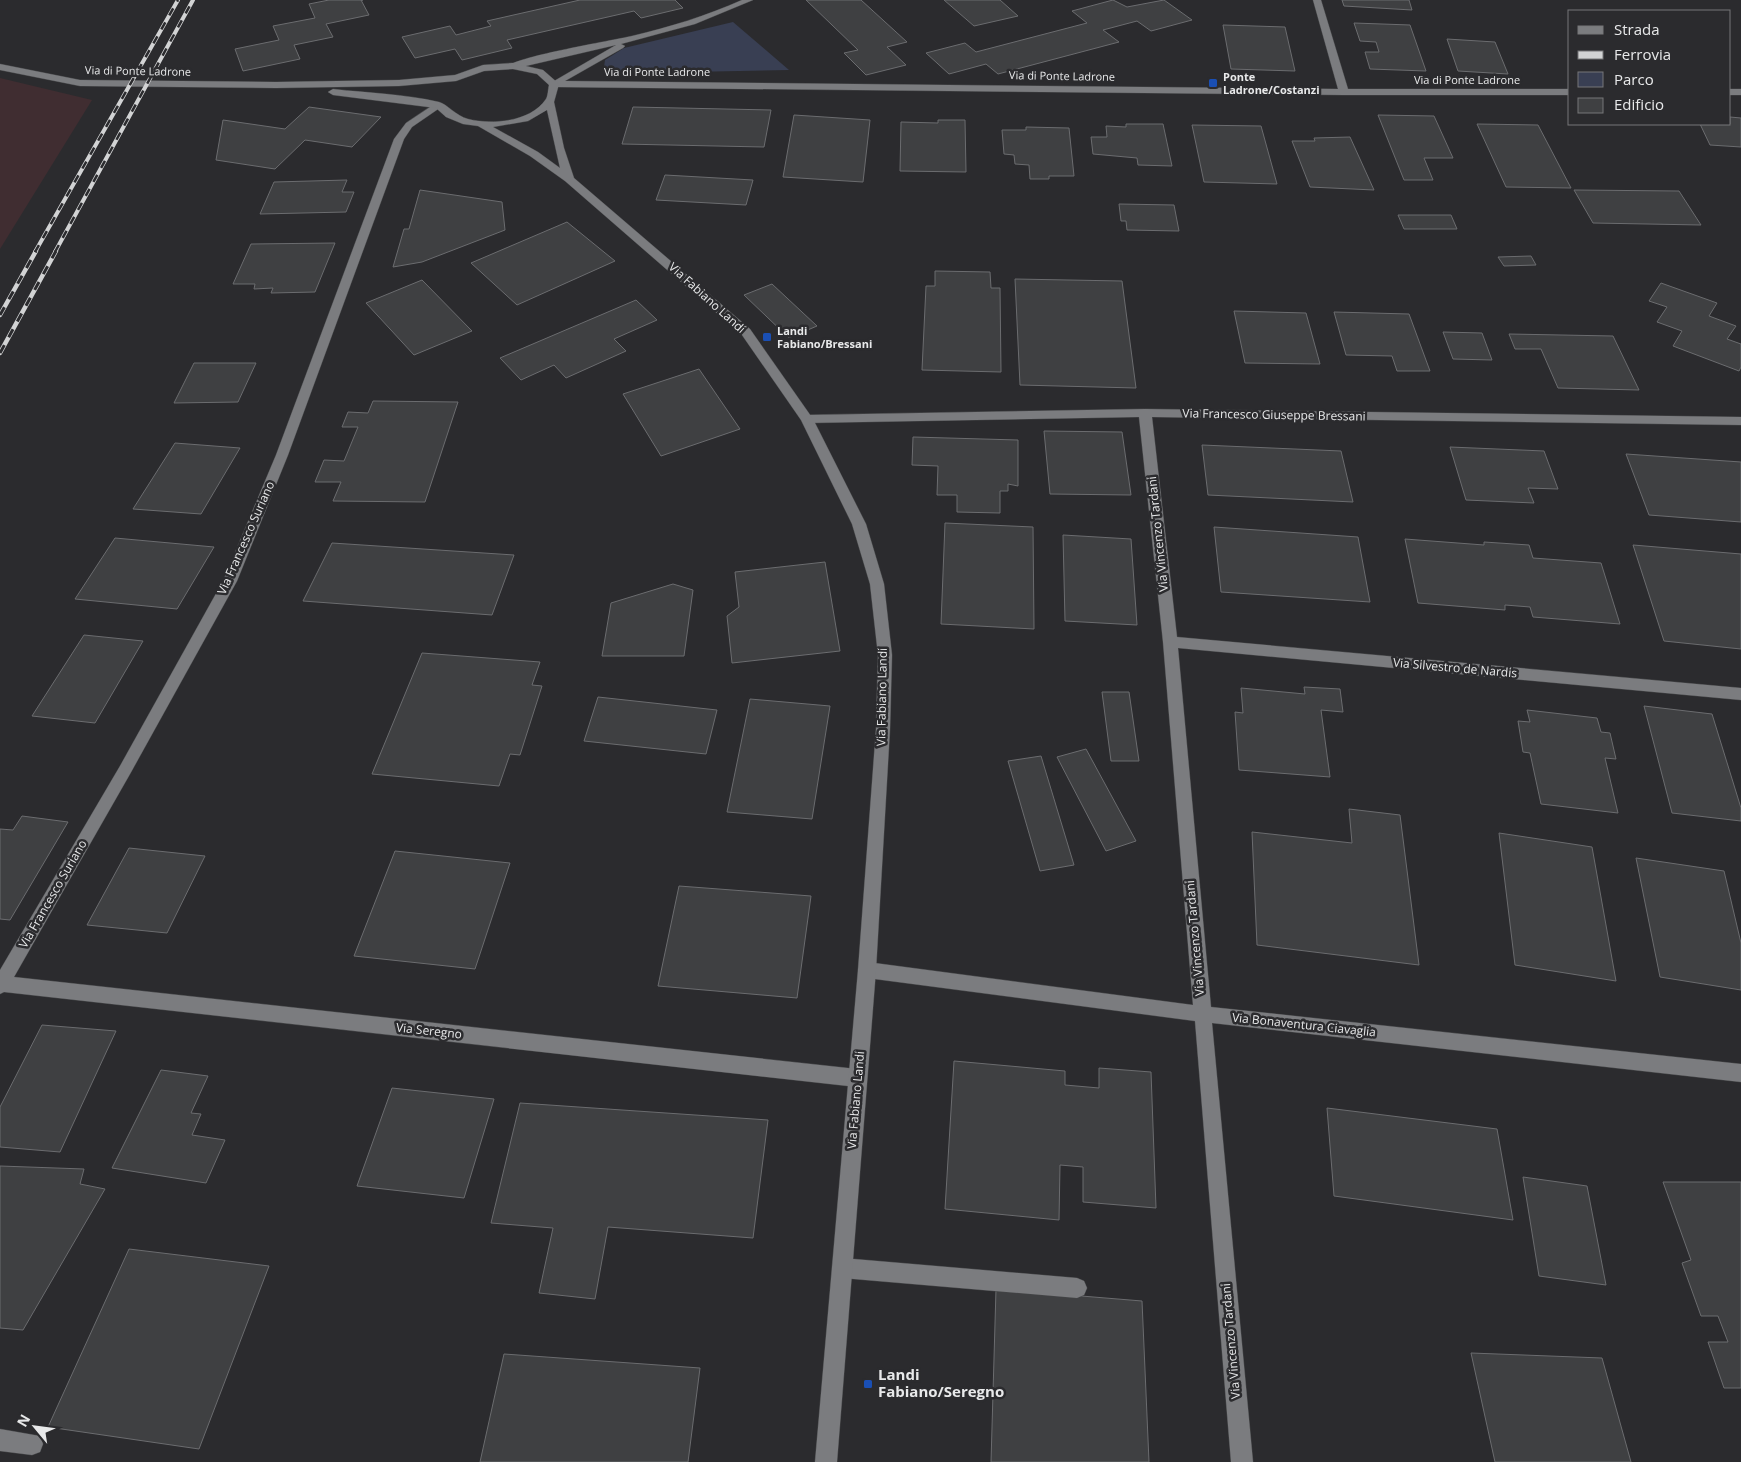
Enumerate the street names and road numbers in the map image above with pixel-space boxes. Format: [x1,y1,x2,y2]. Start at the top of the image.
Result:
street label: Via di Ponte Ladrone [85,62,191,79]
street label: Via di Ponte Ladrone [604,64,710,79]
street label: Via di Ponte Ladrone [1009,67,1115,84]
street label: Via di Ponte Ladrone [1414,72,1520,87]
street label: Via Fabiano Landi [665,258,750,337]
street label: Via Francesco Giuseppe Bressani [1182,404,1366,425]
street label: Via Vincenzo Tardani [1143,476,1172,593]
street label: Via Francesco Suriano [213,478,278,597]
street label: Via Fabiano Landi [872,648,891,746]
street label: Via Silvestro de Nardis [1392,654,1518,681]
street label: Via Francesco Suriano [15,836,91,951]
street label: Via Vincenzo Tardani [1181,880,1208,997]
street label: Via Bonaventura Ciavaglia [1231,1008,1377,1041]
street label: Via Seregno [395,1019,463,1042]
street label: Via Fabiano Landi [843,1050,868,1150]
street label: Via Vincenzo Tardani [1217,1283,1244,1400]

